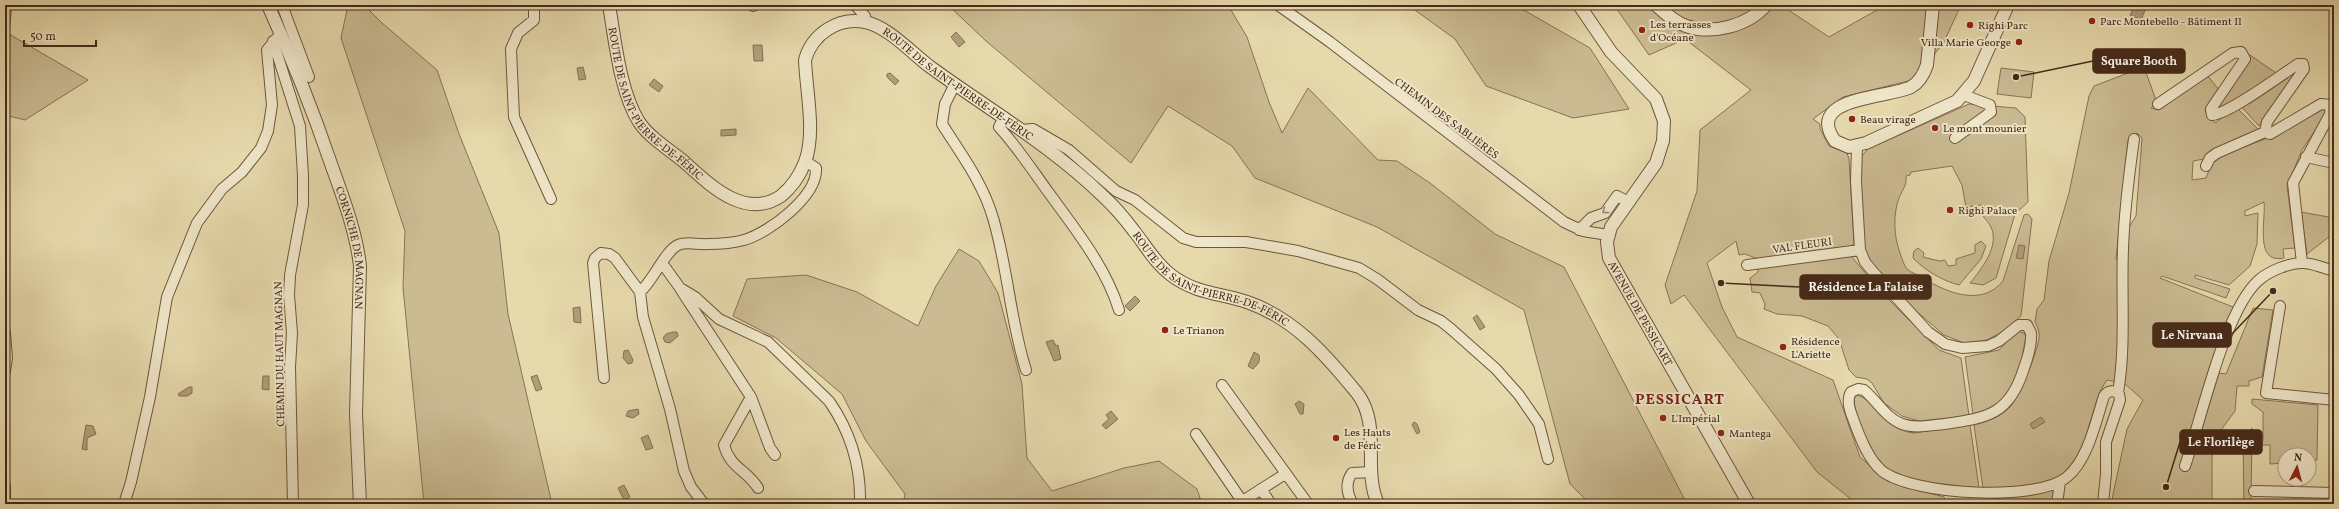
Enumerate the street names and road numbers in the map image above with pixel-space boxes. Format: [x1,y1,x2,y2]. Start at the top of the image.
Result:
street label: ROUTE DE SAINT-PIERRE-DE-FÉRIC [879,25,1036,145]
street label: ROUTE DE SAINT-PIERRE-DE-FÉRIC [604,26,706,184]
street label: CHEMIN DES SABLIÈRES [1391,75,1501,163]
street label: CORNICHE DE MAGNAN [331,185,366,310]
street label: ROUTE DE SAINT-PIERRE-DE-FÉRIC [1128,229,1291,331]
street label: VAL FLEURI [1771,235,1833,258]
street label: AVENUE DE PESSICART [1603,259,1675,370]
street label: CHEMIN DU HAUT MAGNAN [272,281,289,427]

